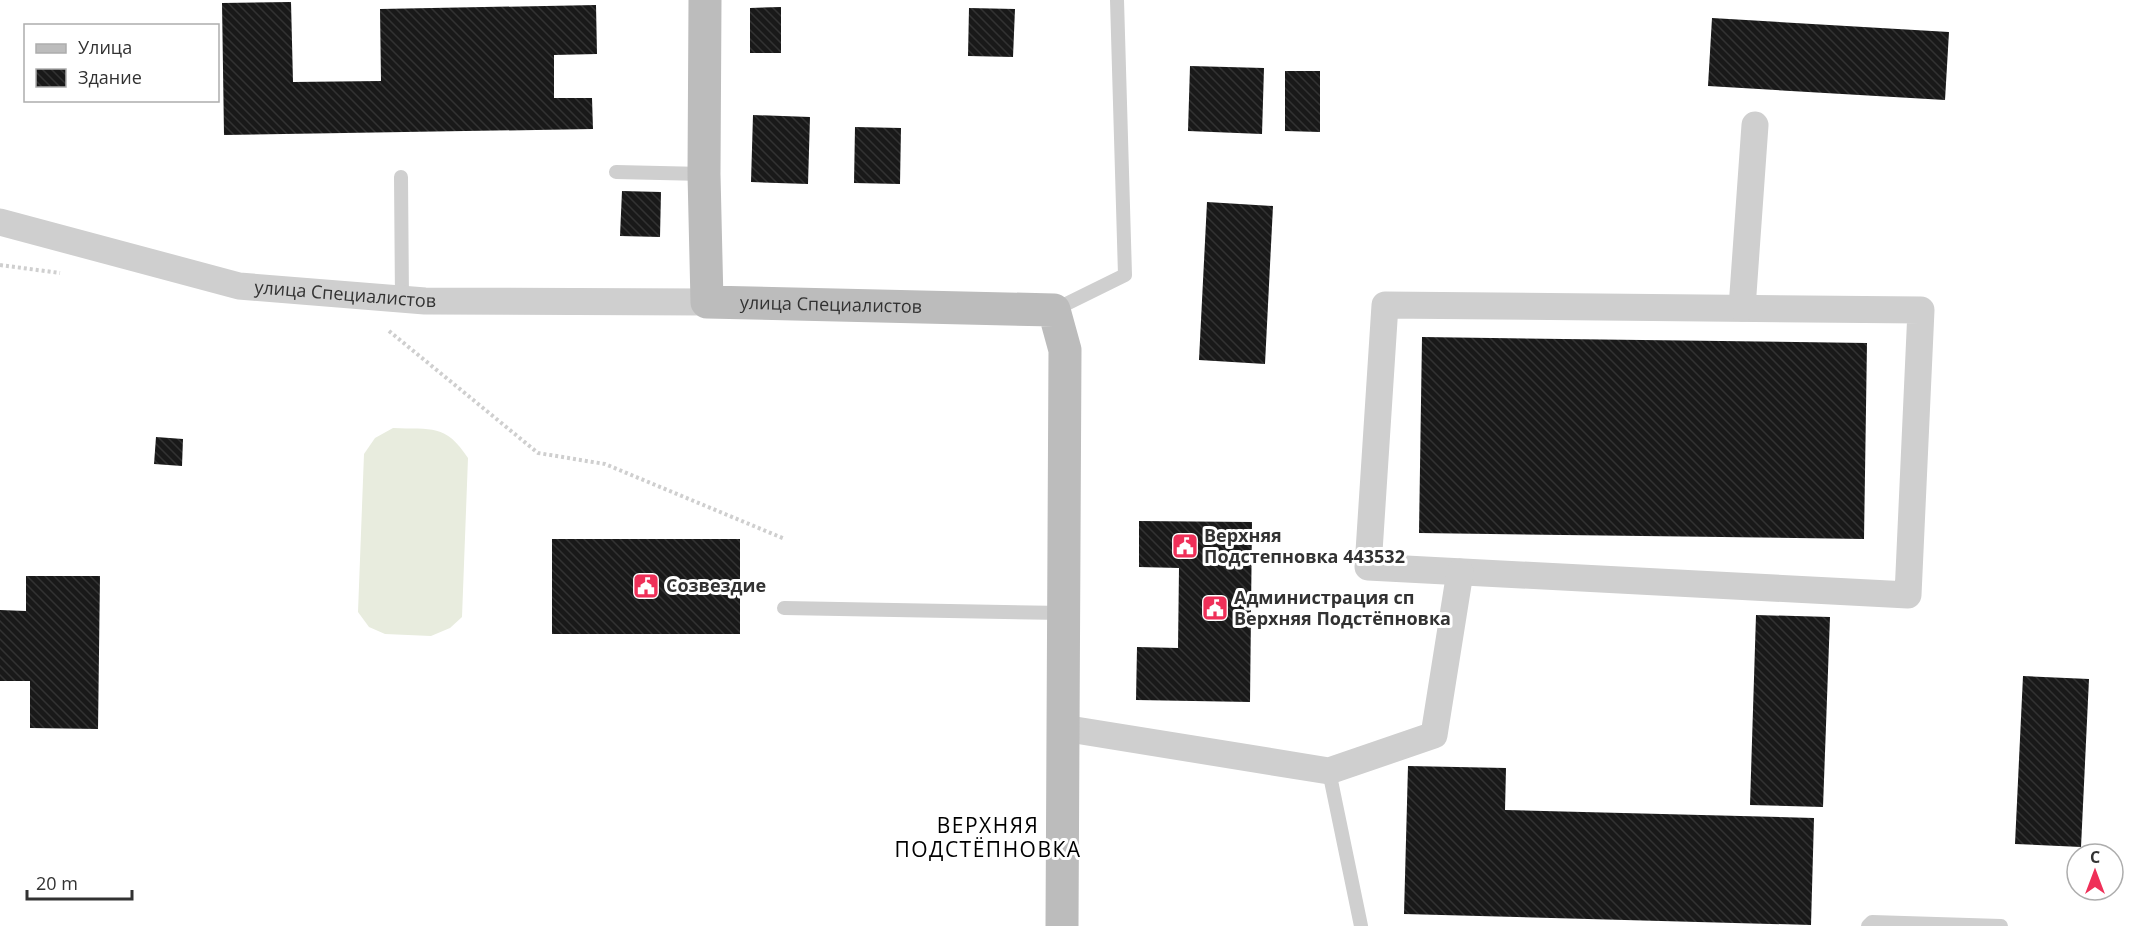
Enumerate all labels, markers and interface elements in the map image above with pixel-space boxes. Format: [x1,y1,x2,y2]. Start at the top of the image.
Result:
legend [24,24,219,102]
text: Улица [78,35,132,59]
text: Здание [78,65,142,89]
street label: улица Специалистов [254,274,436,312]
street label: улица Специалистов [740,290,922,318]
place label: Верхняя Подстепновка 443532 [1204,523,1405,568]
public building icon: Верхняя Подстепновка 443532 [1170,531,1200,561]
public building icon: Созвездие [631,571,661,601]
place label: Созвездие [666,573,766,597]
place label: Администрация сп Верхняя Подстёпновка [1234,585,1451,630]
public building icon: Администрация сп Верхняя Подстёпновка [1200,593,1230,623]
district label: ВЕРХНЯЯ ПОДСТЁПНОВКА [894,811,1082,863]
north arrow [2065,842,2125,902]
text: С [2090,846,2100,868]
scale bar [27,863,132,901]
text: 20 m [36,871,78,895]

